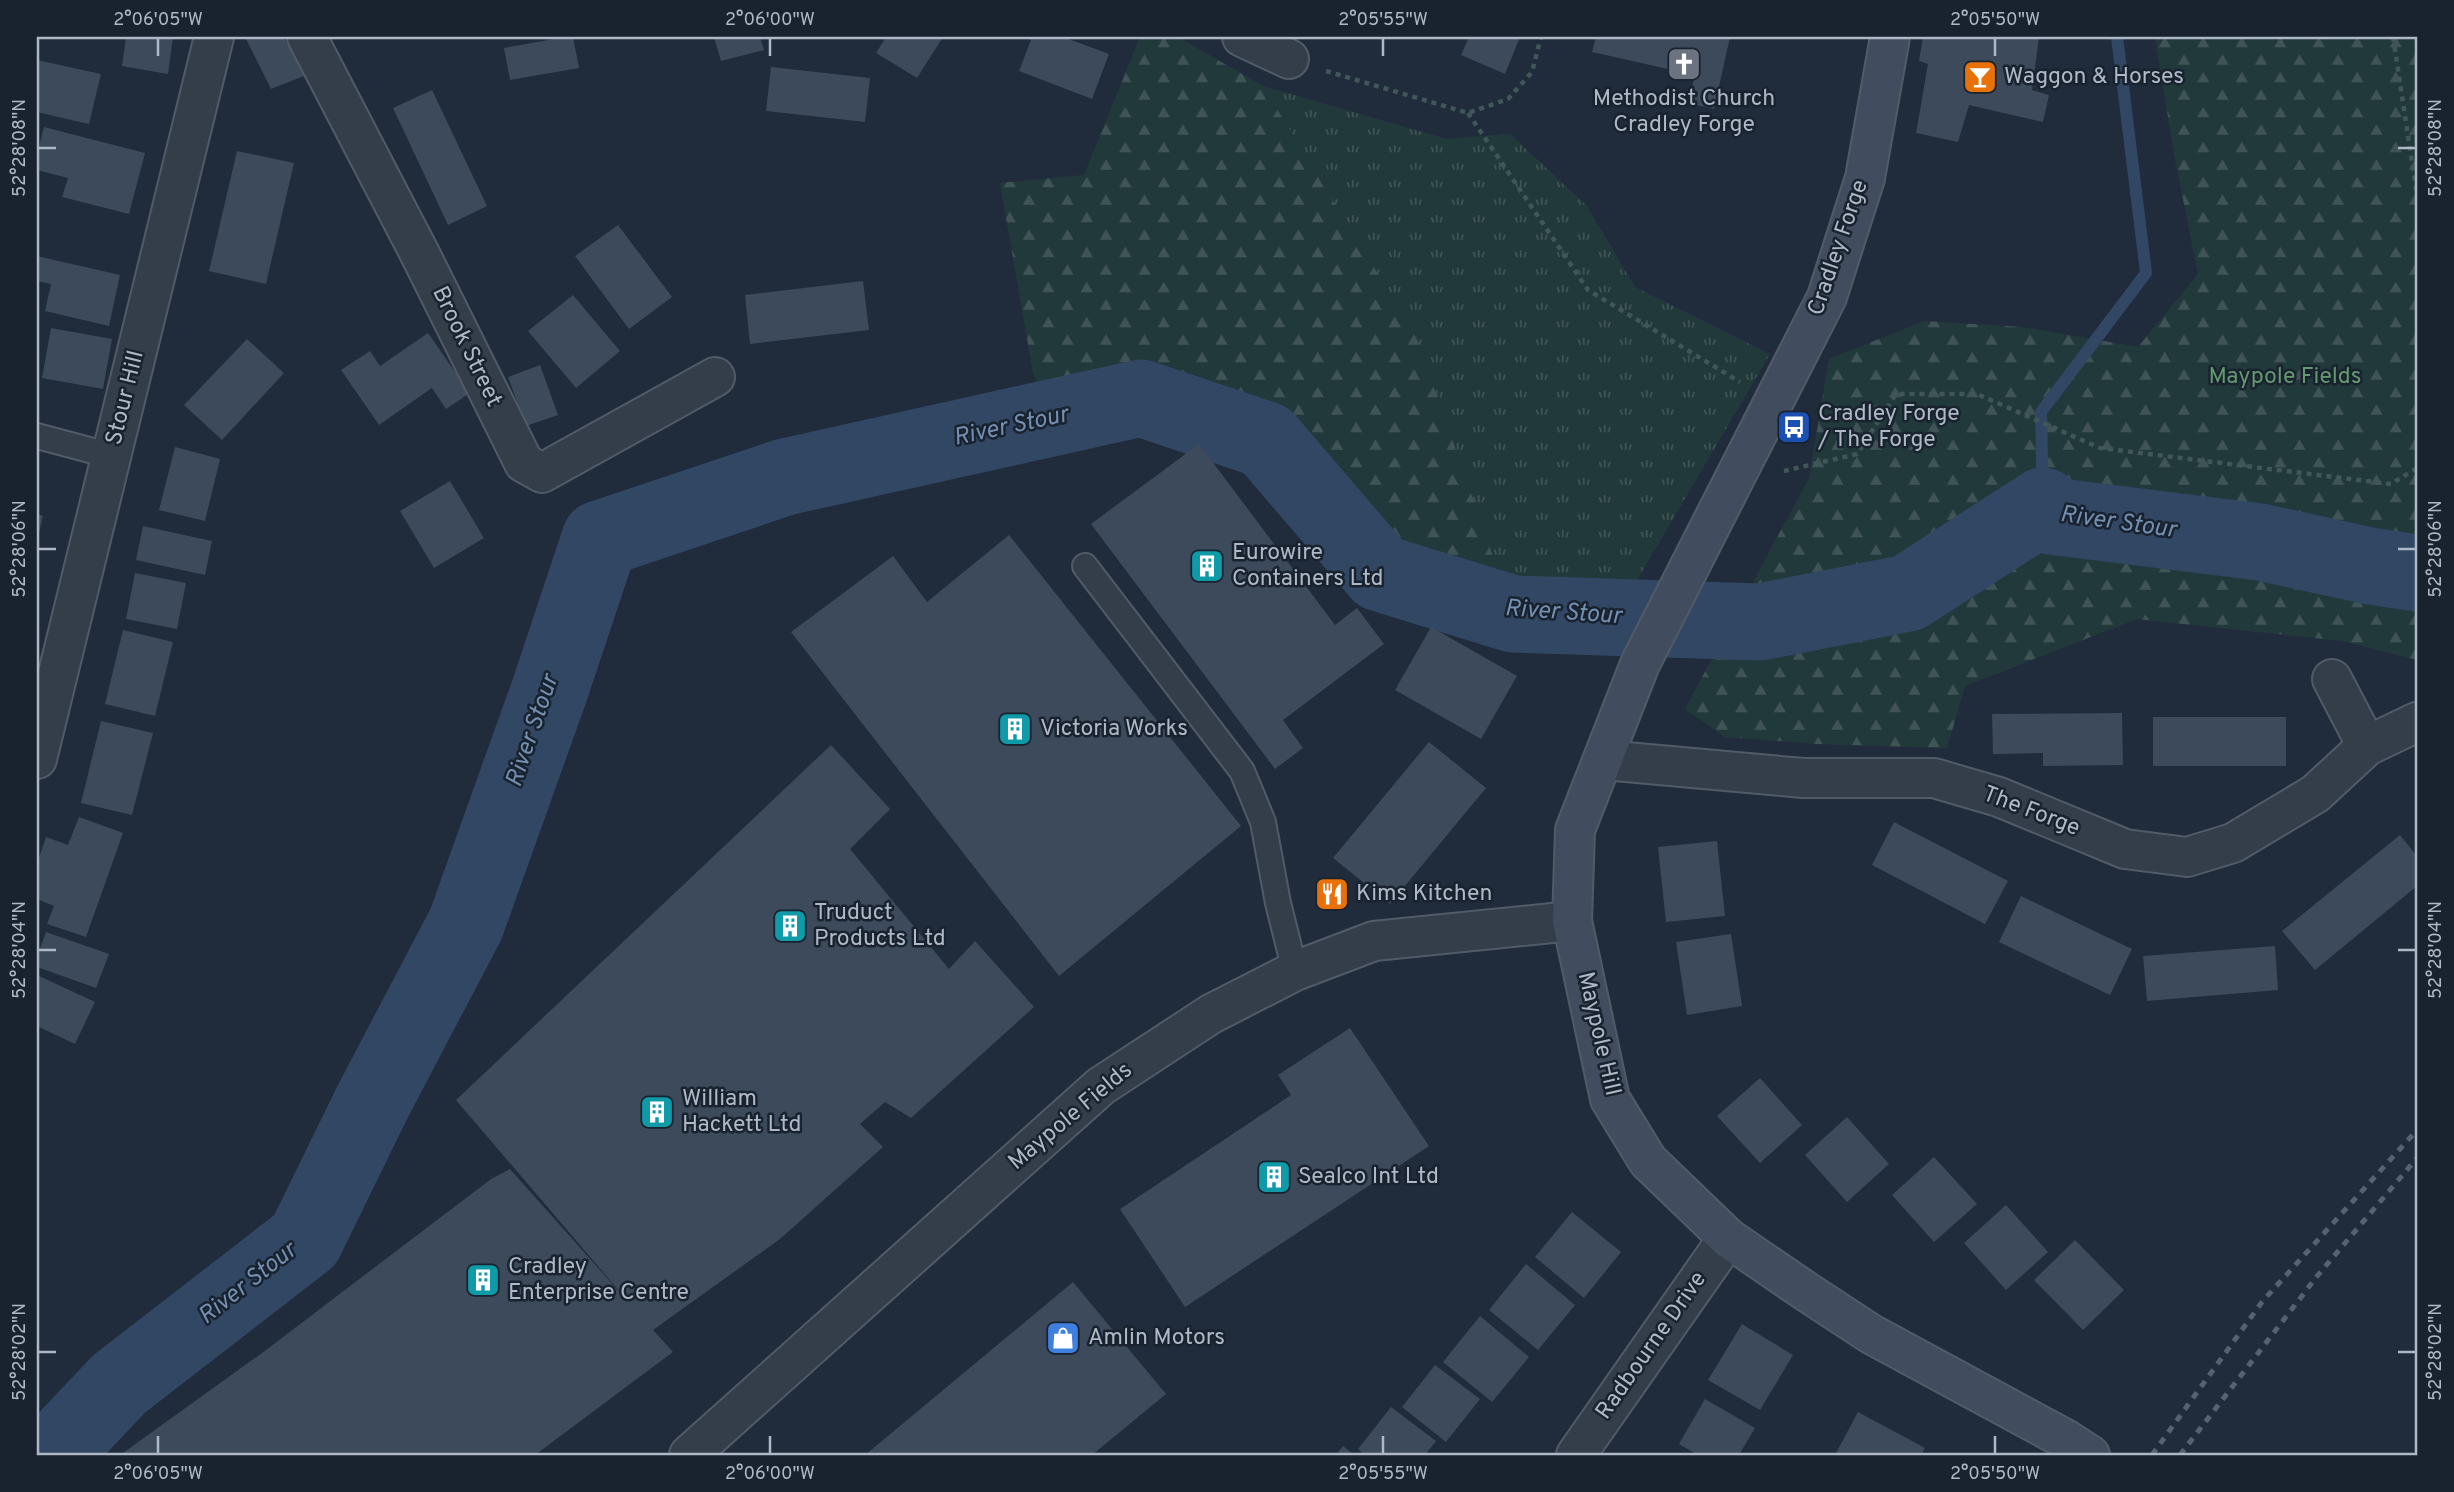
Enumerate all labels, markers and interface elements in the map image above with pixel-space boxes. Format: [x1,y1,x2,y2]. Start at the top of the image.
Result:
text: 2°06'05"W [113,9,203,32]
text: 2°06'00"W [725,9,815,32]
text: 2°05'55"W [1338,9,1428,32]
text: 2°05'50"W [1950,9,2040,32]
church icon: Methodist Church Cradley Forge [1665,45,1703,83]
bar icon: Waggon & Horses [1961,58,1999,96]
place label: Waggon & Horses [2004,63,2184,92]
place label: Methodist Church Cradley Forge [1593,85,1775,140]
text: 52°28'08"N [9,99,32,197]
text: 52°28'08"N [2425,99,2448,197]
street label: Cradley Forge [1802,176,1876,320]
street label: Brook Street [424,282,508,412]
street label: Stour Hill [100,348,152,448]
park label: Maypole Fields [2208,363,2362,392]
water label: River Stour [951,400,1073,454]
place label: Cradley Forge / The Forge [1817,400,1960,455]
bus stop icon: Cradley Forge / The Forge [1775,408,1813,446]
text: 52°28'06"N [9,500,32,598]
water label: River Stour [2058,500,2180,546]
text: 52°28'06"N [2425,500,2448,598]
place label: Eurowire Containers Ltd [1232,539,1384,594]
building icon: Eurowire Containers Ltd [1188,547,1226,585]
water label: River Stour [1504,594,1624,632]
water label: River Stour [500,669,567,791]
building icon: Victoria Works [996,710,1034,748]
place label: Victoria Works [1040,715,1188,744]
street label: The Forge [1978,780,2084,844]
restaurant icon: Kims Kitchen [1313,875,1351,913]
place label: Kims Kitchen [1356,880,1493,909]
place label: Truduct Products Ltd [814,899,946,954]
text: 52°28'04"N [9,901,32,999]
text: 52°28'04"N [2425,901,2448,999]
building icon: Truduct Products Ltd [771,907,809,945]
street label: Maypole Hill [1570,969,1626,1099]
street label: Maypole Fields [1003,1057,1139,1177]
place label: William Hackett Ltd [682,1085,801,1140]
building icon: William Hackett Ltd [638,1093,676,1131]
building icon: Sealco Int Ltd [1255,1158,1293,1196]
place label: Sealco Int Ltd [1298,1163,1439,1192]
water label: River Stour [193,1235,305,1332]
place label: Cradley Enterprise Centre [508,1253,689,1308]
building icon: Cradley Enterprise Centre [464,1261,502,1299]
street label: Radbourne Drive [1590,1266,1714,1426]
text: 52°28'02"N [9,1303,32,1401]
text: 52°28'02"N [2425,1303,2448,1401]
shop icon: Amlin Motors [1044,1319,1082,1357]
place label: Amlin Motors [1088,1324,1225,1353]
text: 2°06'05"W [113,1463,203,1486]
text: 2°06'00"W [725,1463,815,1486]
text: 2°05'55"W [1338,1463,1428,1486]
text: 2°05'50"W [1950,1463,2040,1486]

